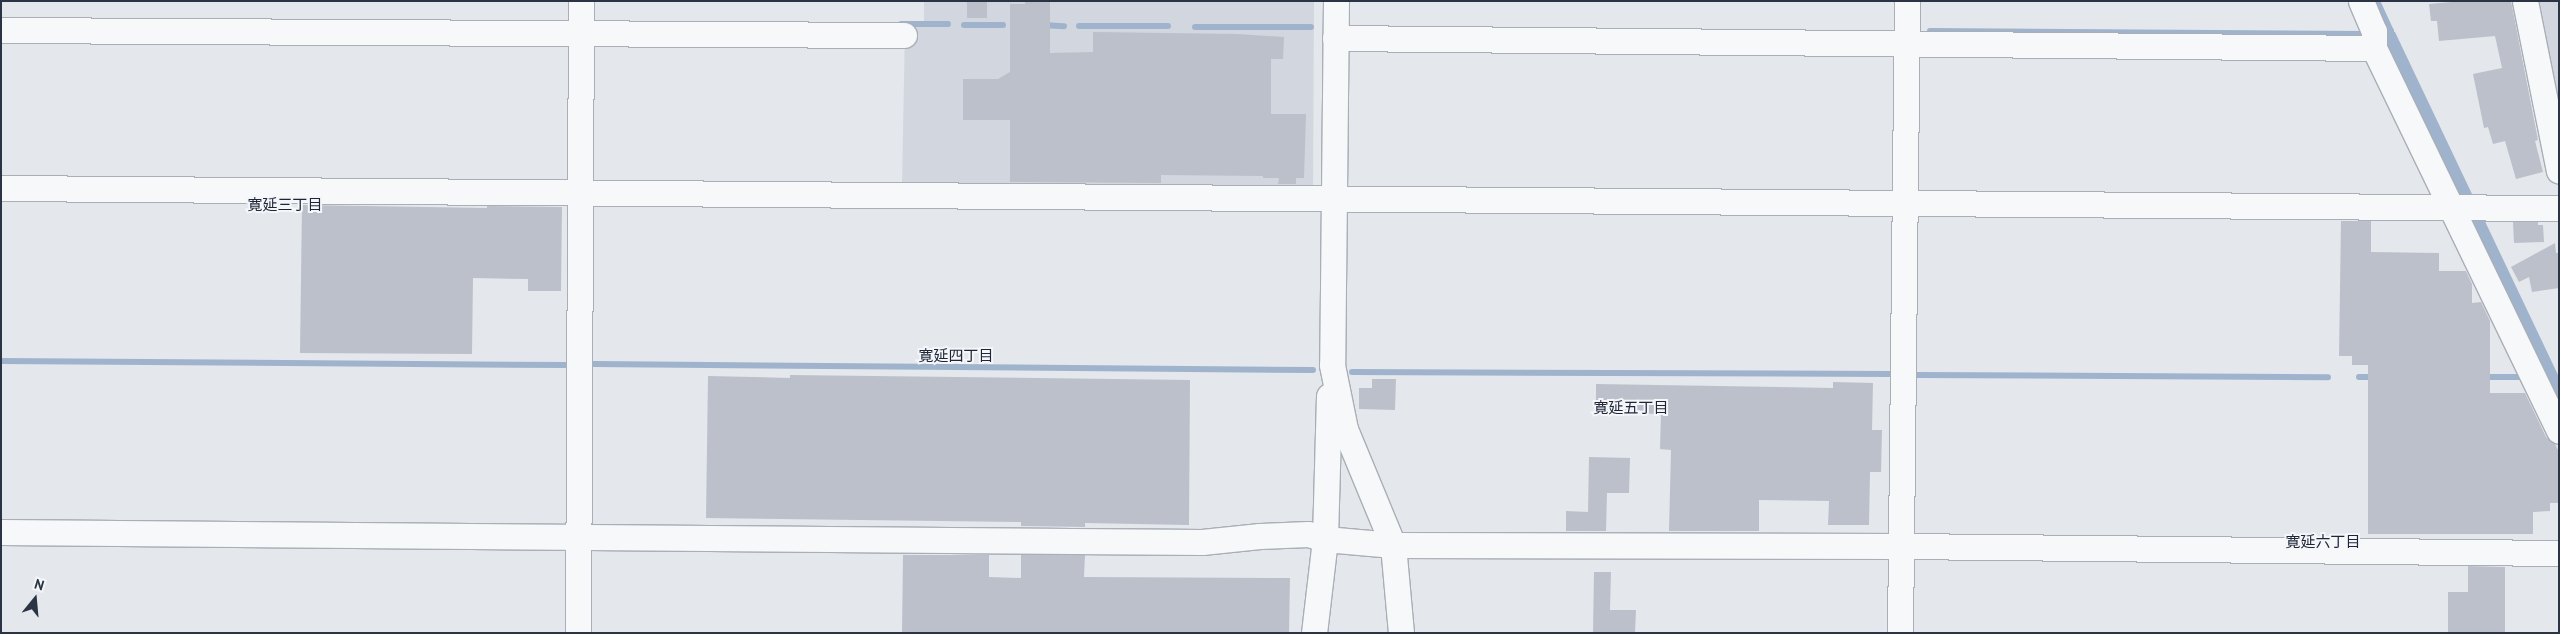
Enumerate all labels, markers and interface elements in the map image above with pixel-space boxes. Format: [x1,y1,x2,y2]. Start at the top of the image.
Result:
district label: 寛延三丁目 [248,196,322,214]
district label: 寛延四丁目 [919,347,993,365]
district label: 寛延五丁目 [1594,399,1668,417]
district label: 寛延六丁目 [2286,533,2360,551]
north arrow [10,574,60,624]
text: N [32,575,46,595]

